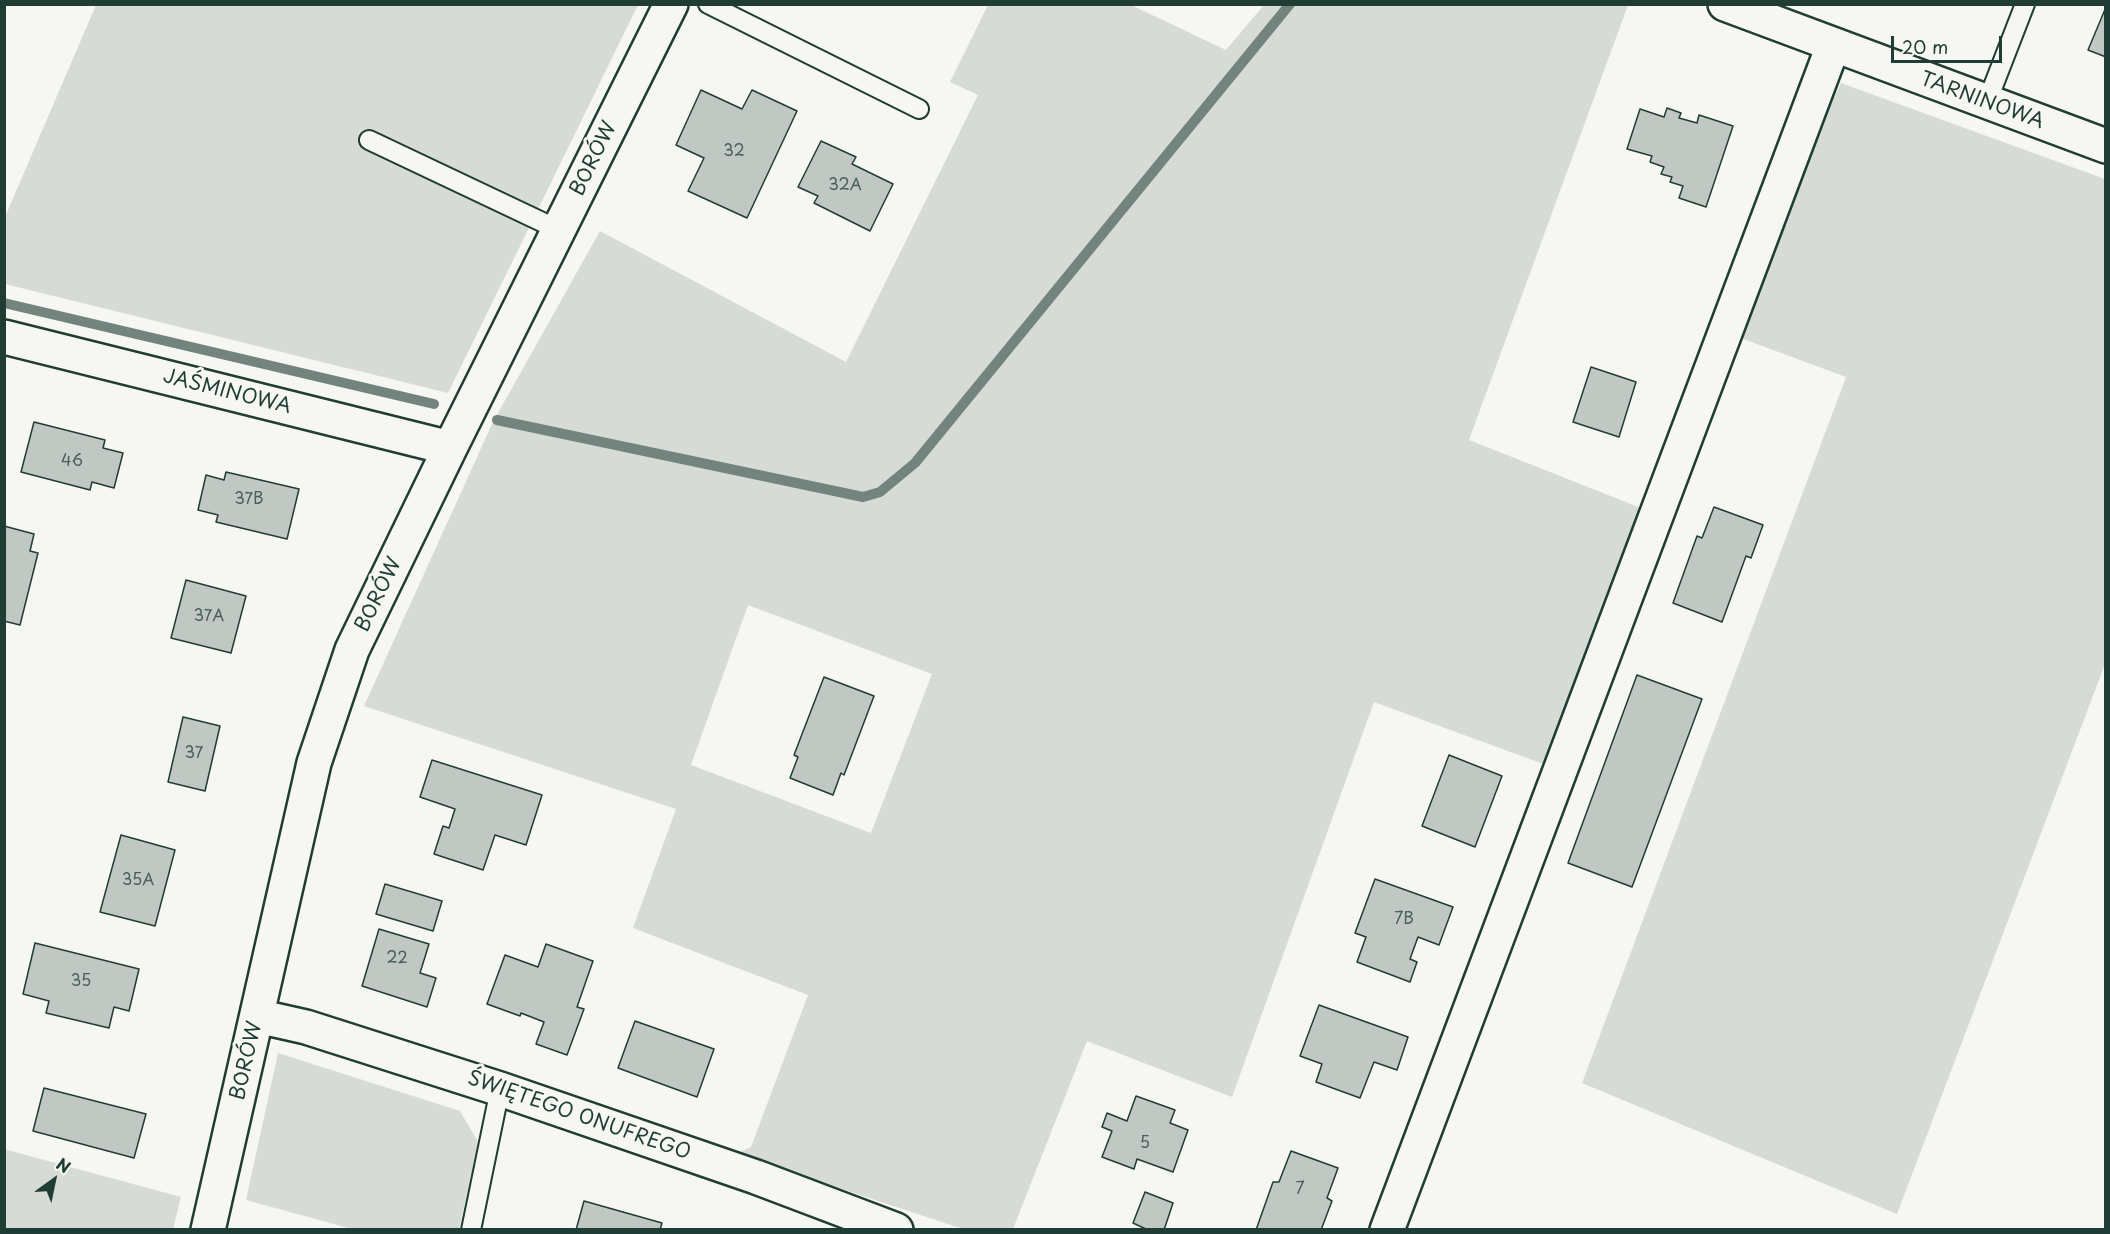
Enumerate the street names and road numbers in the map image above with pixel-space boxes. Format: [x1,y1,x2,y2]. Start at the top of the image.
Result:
street label: TARNINOWA [1917,68,2047,134]
street label: BORÓW [566,118,622,200]
street label: JAŚMINOWA [160,364,294,420]
street label: BORÓW [351,554,407,636]
street label: BORÓW [226,1019,268,1103]
street label: ŚWIĘTEGO ONUFREGO [464,1067,694,1165]

